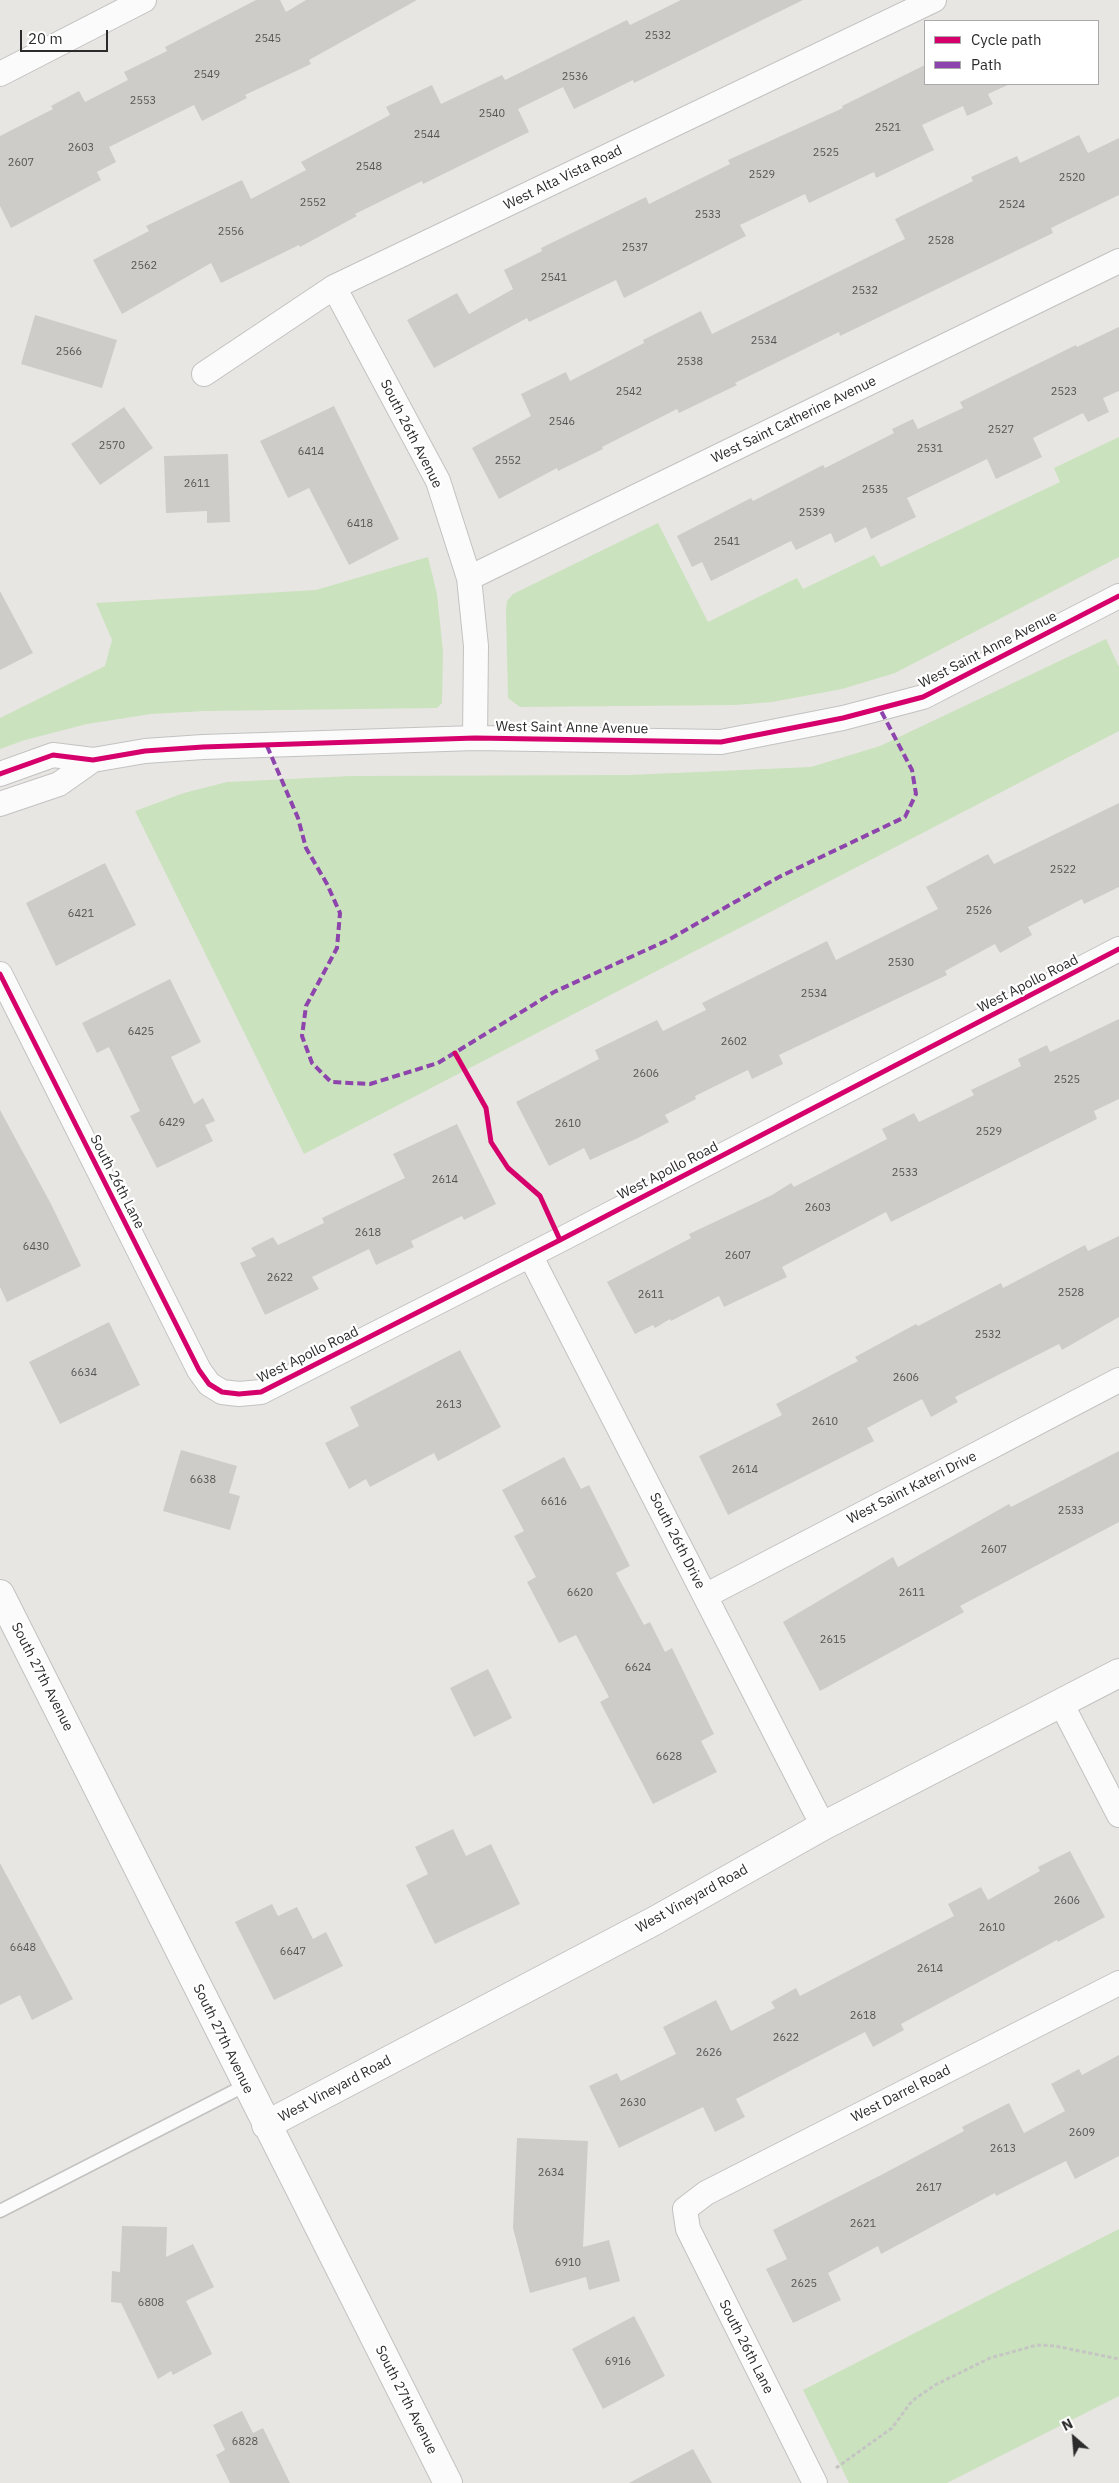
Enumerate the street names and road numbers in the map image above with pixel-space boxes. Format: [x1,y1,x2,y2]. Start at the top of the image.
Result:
street label: West Alta Vista Road [501,142,625,214]
street label: West Saint Catherine Avenue [709,373,879,467]
street label: South 26th Avenue [376,377,446,491]
street label: West Saint Anne Avenue [916,608,1060,692]
street label: West Saint Anne Avenue [495,718,649,738]
street label: West Apollo Road [975,951,1081,1017]
street label: South 26th Lane [86,1132,148,1232]
street label: West Apollo Road [615,1138,721,1204]
street label: West Apollo Road [255,1323,361,1387]
street label: West Saint Kateri Drive [844,1448,980,1528]
street label: South 26th Drive [646,1490,708,1592]
street label: South 27th Avenue [7,1620,77,1734]
street label: West Vineyard Road [633,1861,751,1937]
street label: South 27th Avenue [189,1981,257,2097]
street label: West Vineyard Road [276,2052,394,2126]
street label: West Darrel Road [849,2062,953,2126]
street label: South 26th Lane [715,2297,777,2397]
street label: South 27th Avenue [371,2343,441,2457]

